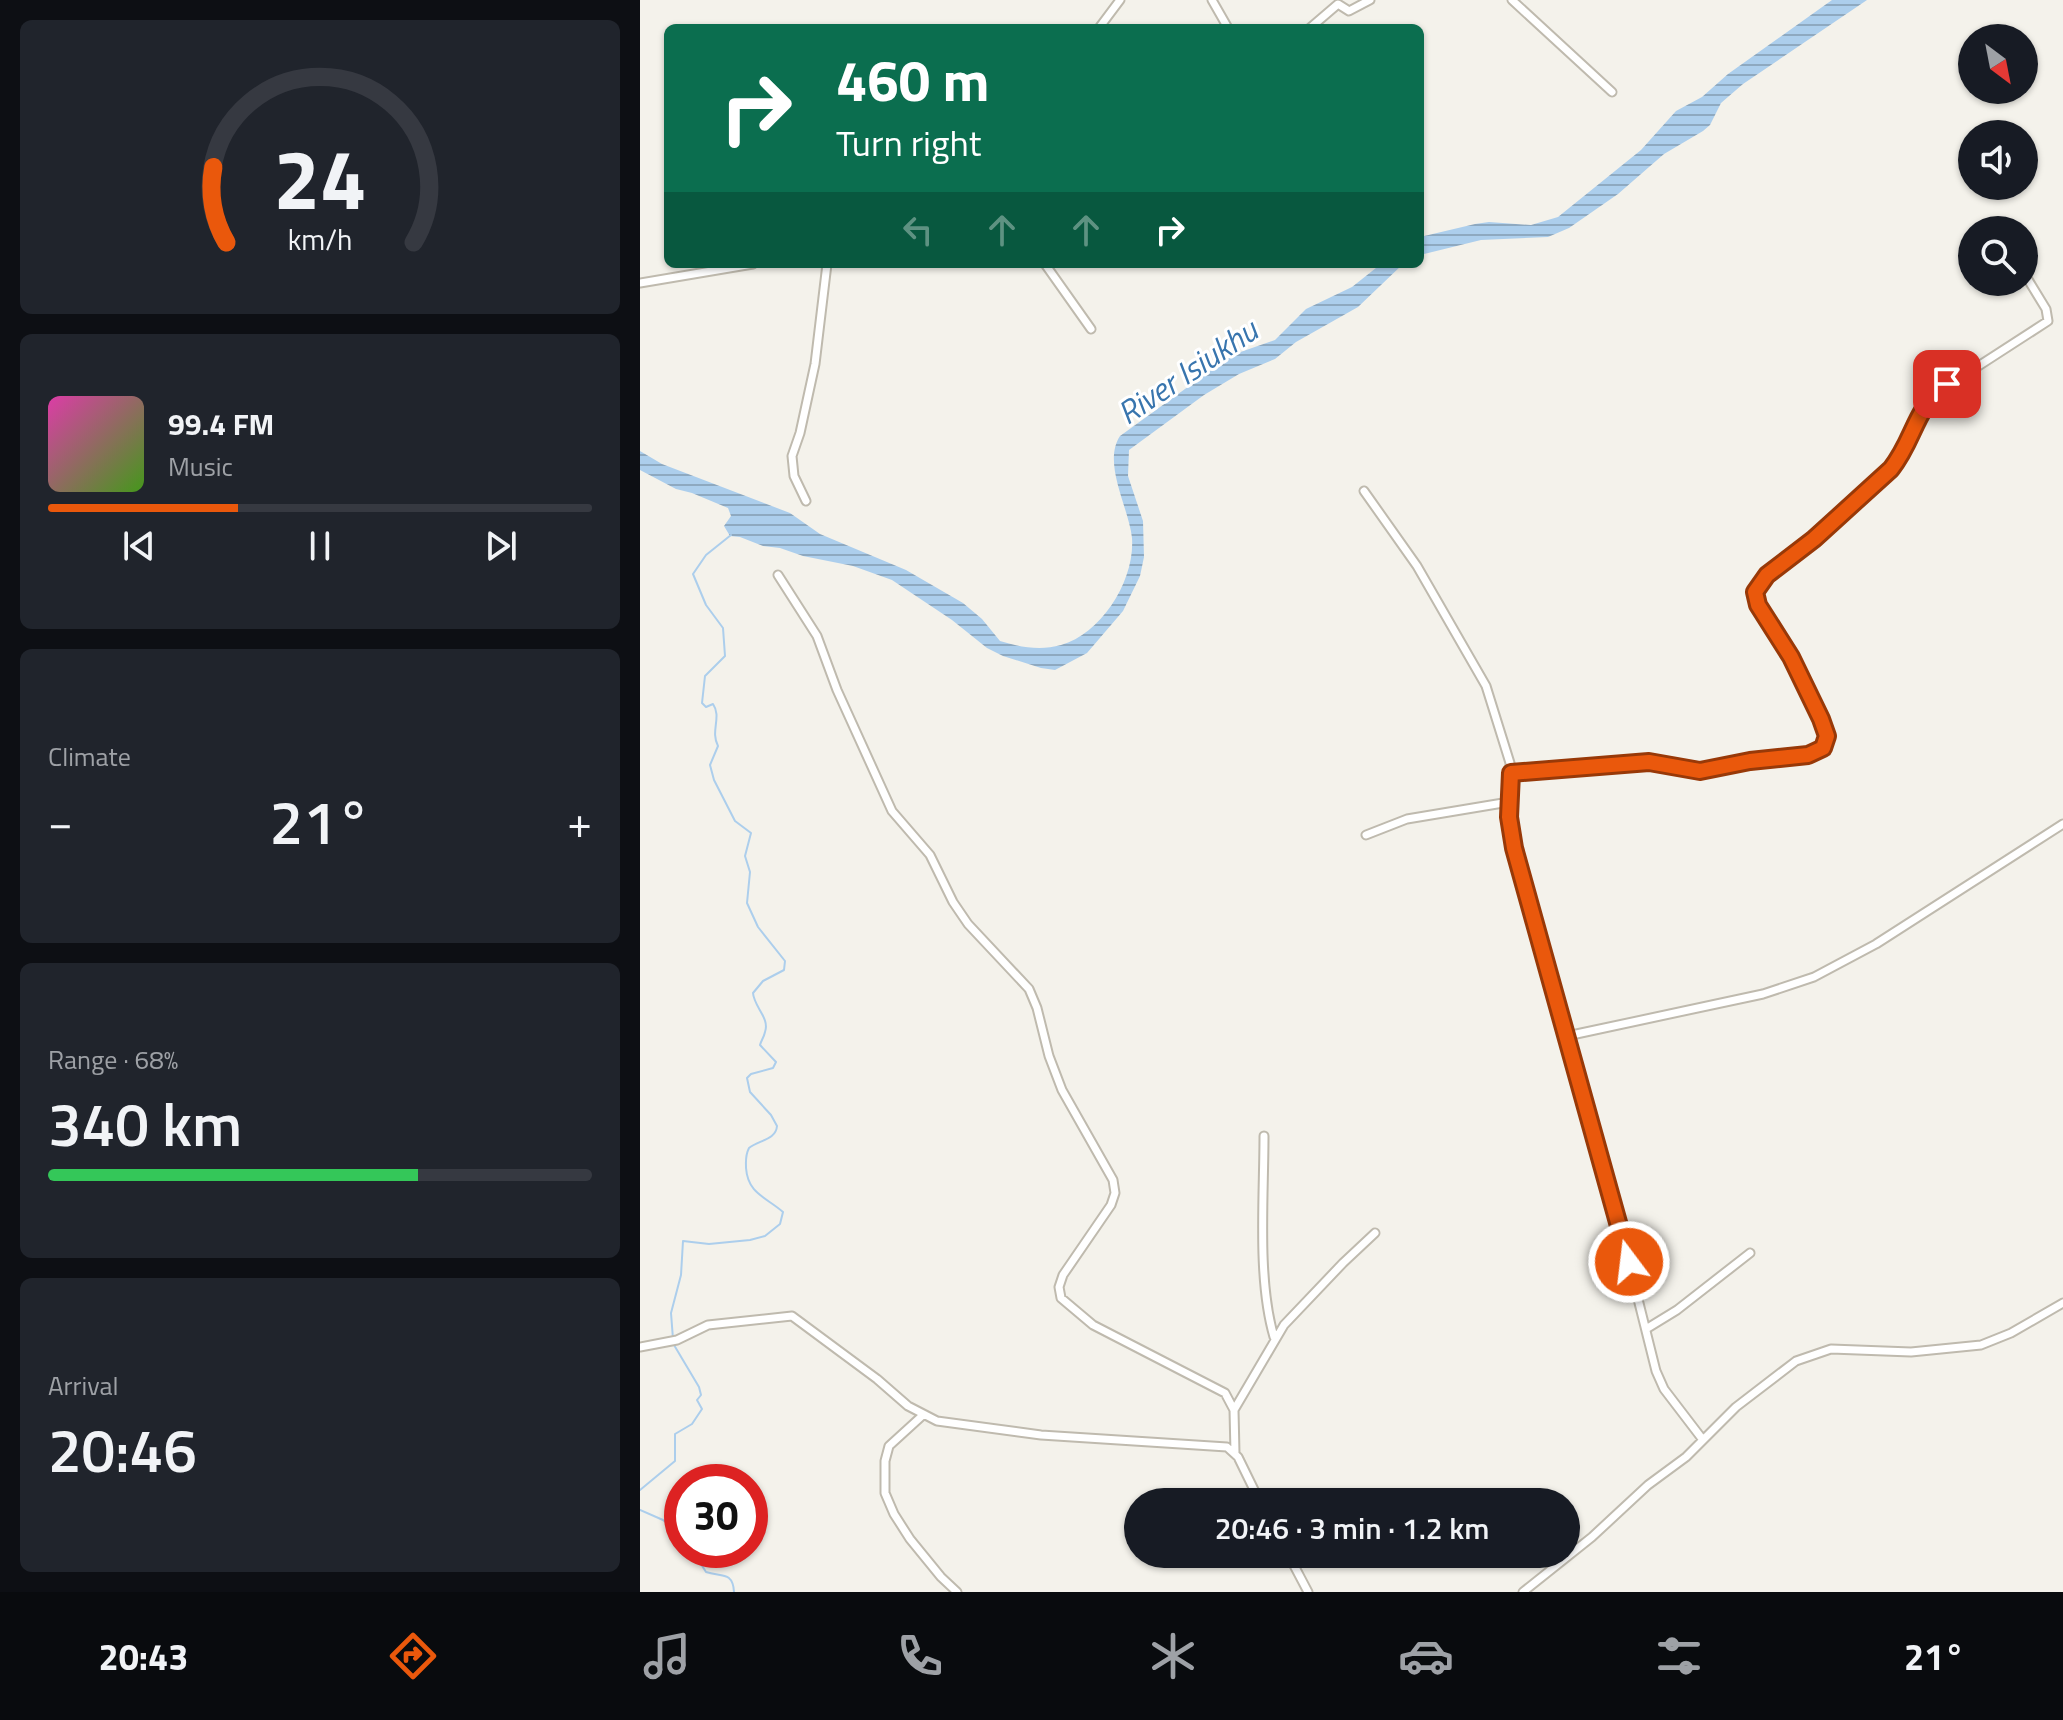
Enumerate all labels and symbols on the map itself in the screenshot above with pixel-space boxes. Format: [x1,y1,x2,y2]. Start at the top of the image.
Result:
north arrow [1958,24,2038,104]
water label: River Isiukhu [1107,305,1269,436]
pin [1913,350,1981,418]
position arrow [1587,1220,1671,1304]
speed limit sign: 30 [664,1464,768,1568]

